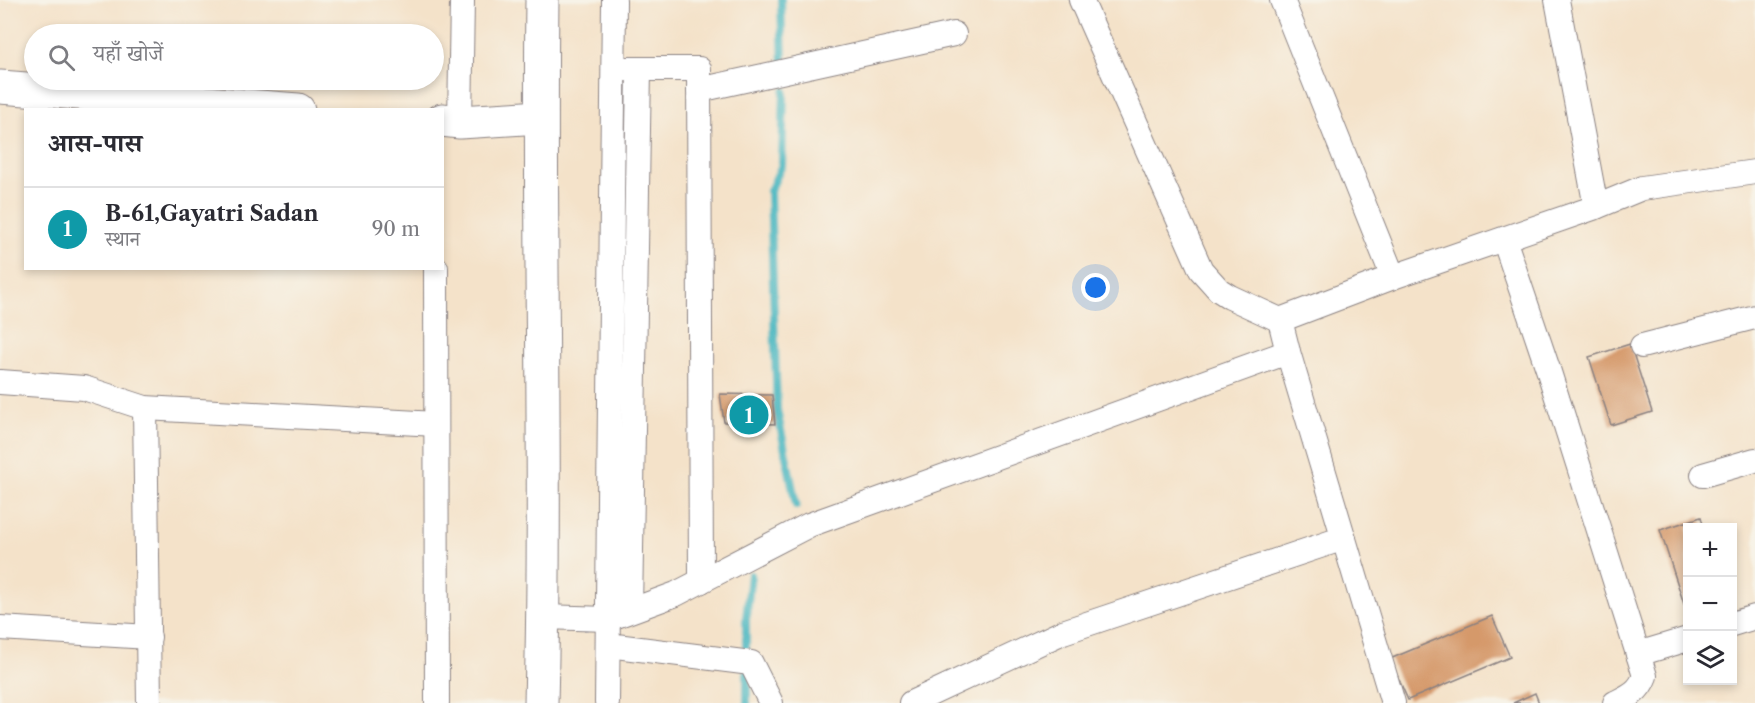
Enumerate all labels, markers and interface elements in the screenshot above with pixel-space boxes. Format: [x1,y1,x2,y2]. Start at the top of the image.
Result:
search box [24,24,444,90]
text: यहाँ खोजें [93,40,163,67]
icon: search [45,41,78,74]
text: आस-पास [48,127,142,159]
text: B-61,Gayatri Sadan [105,200,319,227]
text: 1 [63,217,72,241]
text: 90 m [372,217,420,241]
text: स्थान [105,227,140,251]
your location [1081,273,1110,302]
pin: 1 [730,392,768,438]
map controls [1683,523,1737,685]
button: + [1683,523,1737,577]
button: − [1683,577,1737,631]
button: layers [1683,631,1737,685]

